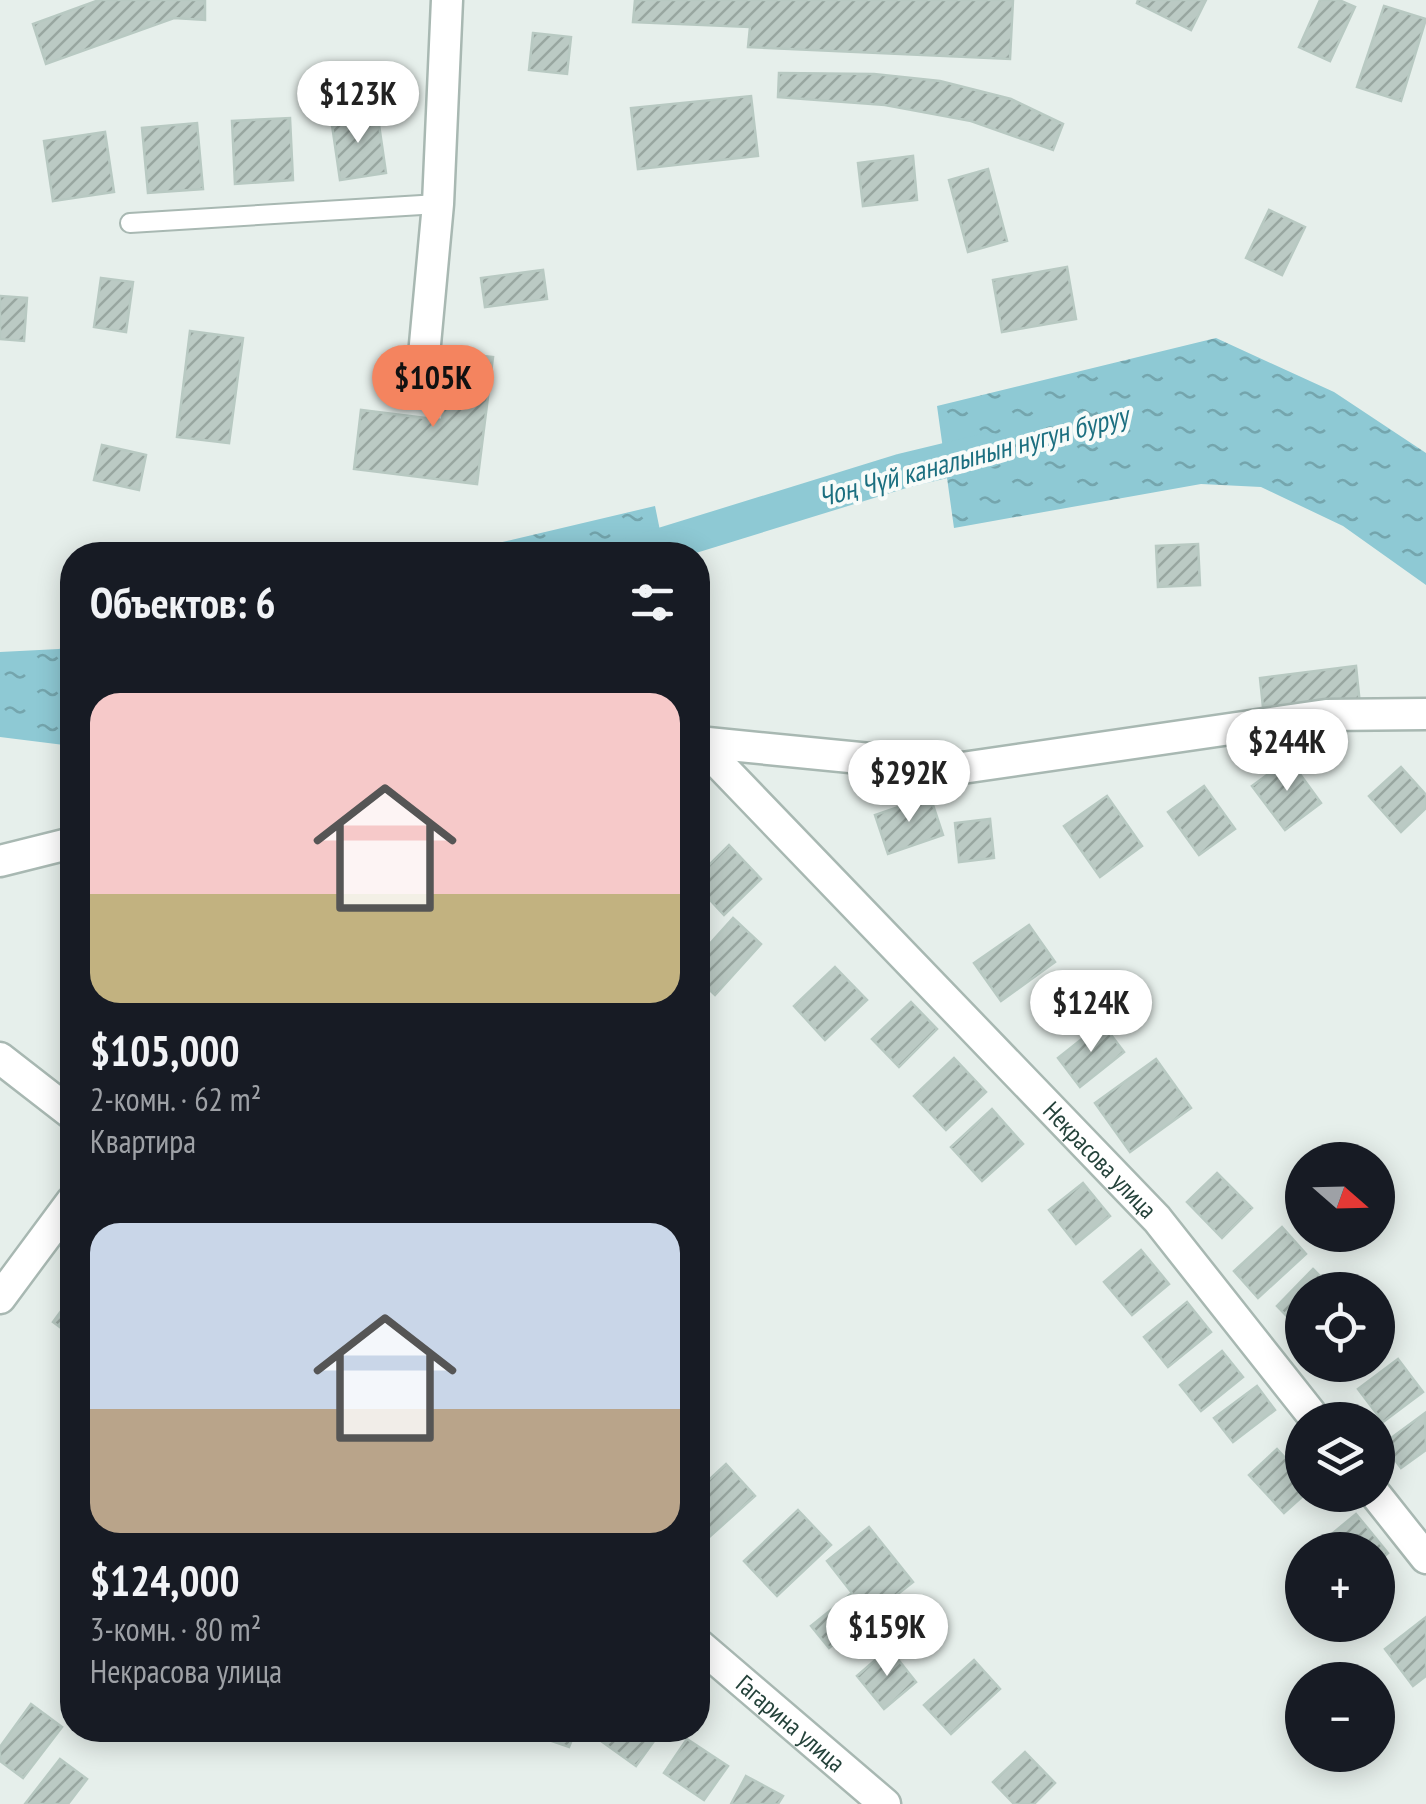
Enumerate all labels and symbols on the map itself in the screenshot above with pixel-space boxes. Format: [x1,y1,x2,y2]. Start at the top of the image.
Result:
pin: $123K [288,61,428,146]
pin: $105K [363,345,503,430]
water label: Чоң Чүй каналынын нугун буруу [814,395,1135,515]
pin: $244K [1217,709,1357,794]
pin: $292K [839,740,979,825]
pin: $124K [1021,970,1161,1055]
street label: Некрасова улица [1037,1095,1164,1225]
north arrow [1285,1142,1395,1252]
pin: $159K [817,1594,957,1679]
street label: Гагарина улица [730,1668,852,1779]

